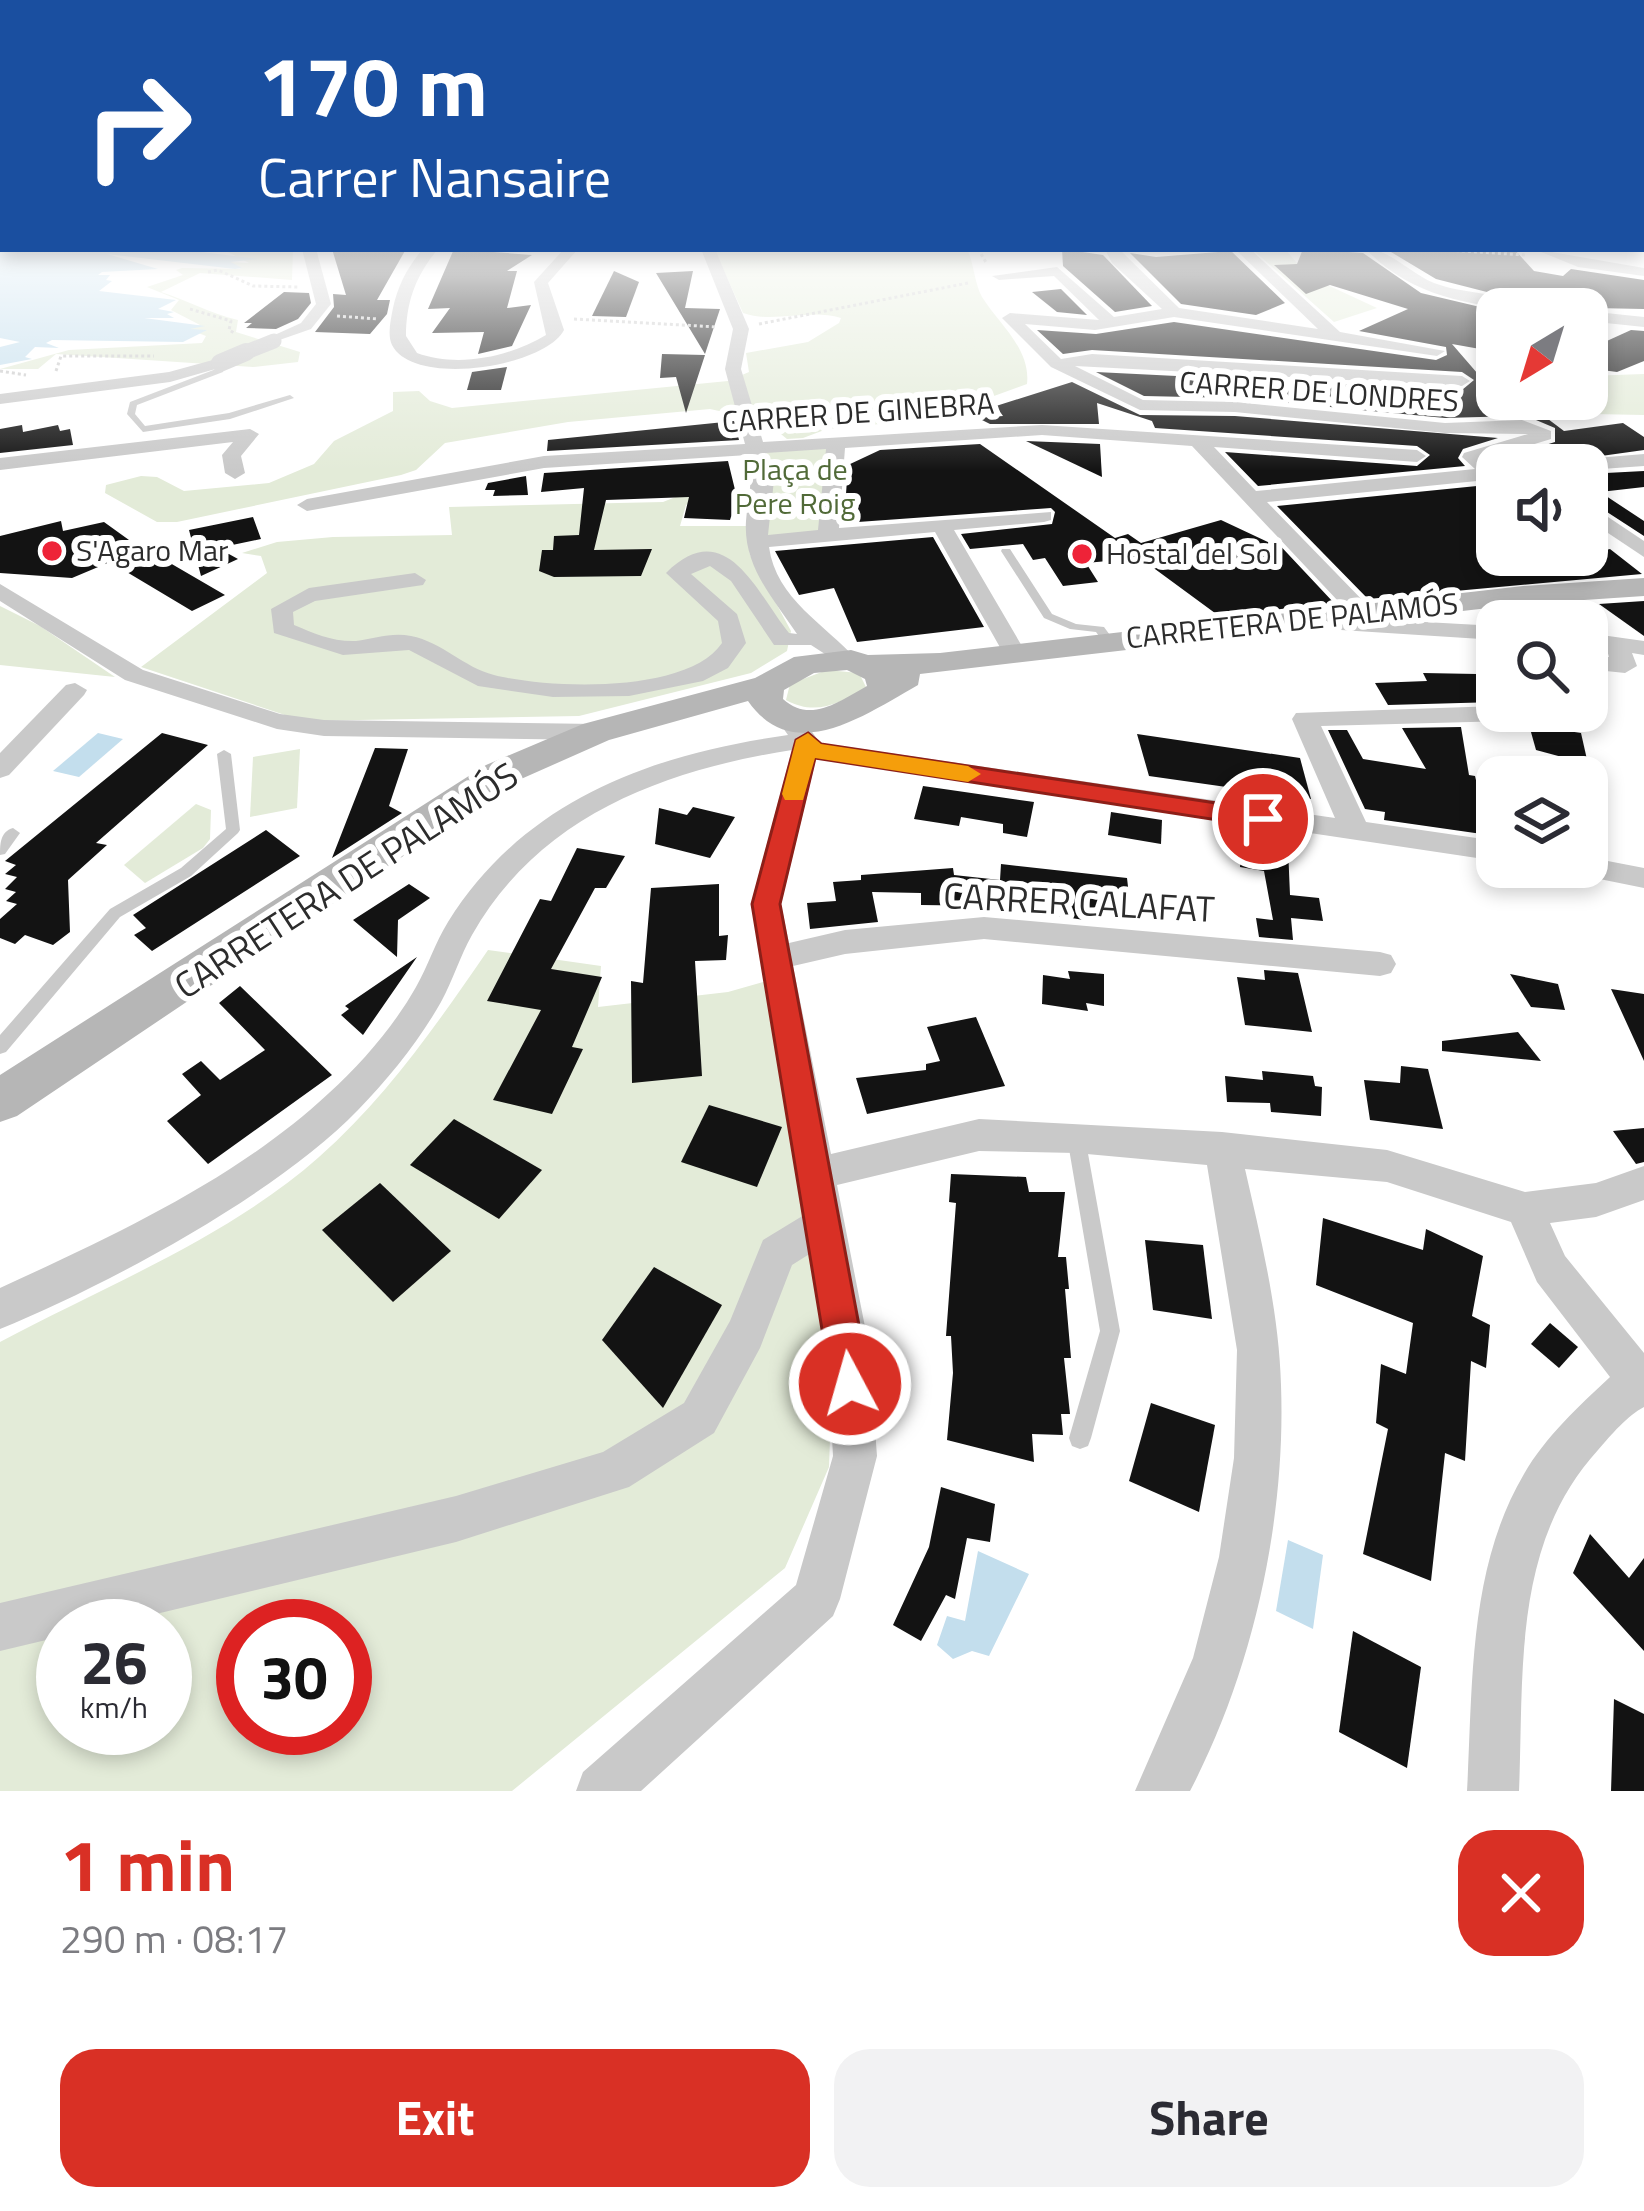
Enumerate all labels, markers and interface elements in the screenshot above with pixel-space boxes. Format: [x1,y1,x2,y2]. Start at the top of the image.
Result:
text: 170 m [258,21,488,149]
icon: right [60,48,216,204]
text: Carrer Nansaire [258,136,611,218]
north arrow [1476,288,1608,420]
map controls [1476,288,1608,888]
street label: CARRER DE LONDRES [1178,358,1460,424]
street label: CARRER DE GINEBRA [720,380,996,444]
button: sound [1476,444,1608,576]
park label: Plaça de Pere Roig [735,446,855,526]
place label: S'Agaro Mar [76,527,228,573]
place label: Hostal del Sol [1106,530,1279,576]
marker: S'Agaro Mar [39,538,65,564]
marker: Hostal del Sol [1069,541,1095,567]
street label: CARRETERA DE PALAMÓS [1124,580,1460,660]
button: search [1476,600,1608,732]
street label: CARRETERA DE PALAMÓS [163,747,529,1012]
button: layers [1476,756,1608,888]
pin [1212,768,1314,870]
icon: arrive [1230,786,1296,852]
street label: CARRER CALAFAT [942,867,1216,936]
position arrow [787,1321,913,1447]
speed limit sign: 30 [216,1599,372,1755]
text: 26 [80,1616,148,1707]
text: km/h [80,1684,148,1730]
text: 1 min [60,1809,235,1919]
button: close [1458,1830,1584,1956]
text: 290 m · 08:17 [60,1909,288,1968]
button: Exit [60,2049,810,2187]
button: Share [834,2049,1584,2187]

